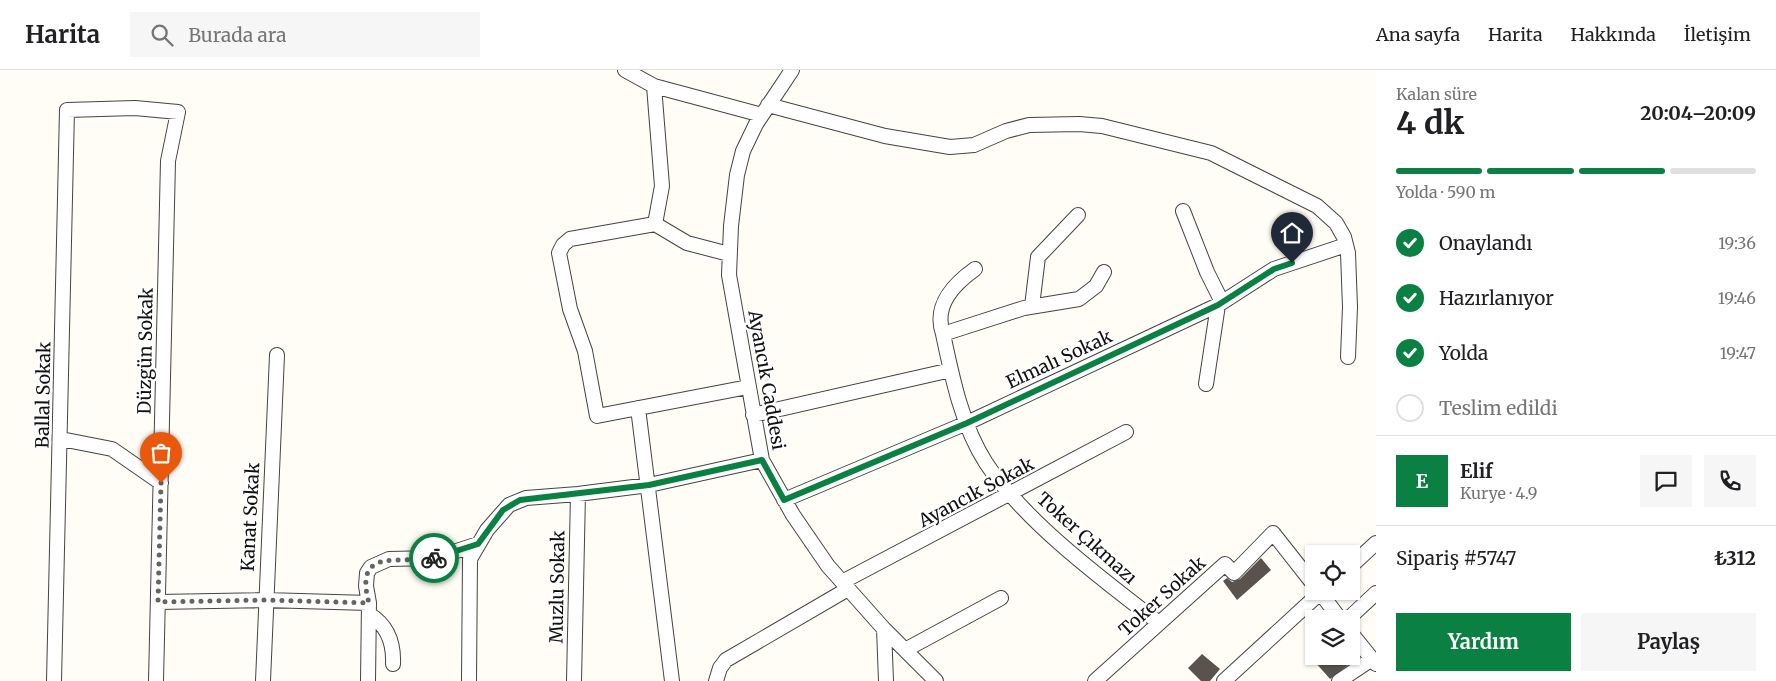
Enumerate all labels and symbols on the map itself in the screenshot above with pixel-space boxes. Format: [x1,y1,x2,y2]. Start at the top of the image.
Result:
pin [1271,212,1313,263]
street label: Düzgün Sokak [132,287,158,415]
street label: Ayancık Caddesi [743,307,791,452]
street label: Elmalı Sokak [1002,324,1116,394]
street label: Ballal Sokak [31,341,55,449]
pin [140,432,182,483]
street label: Ayancık Sokak [913,452,1038,533]
street label: Kanat Sokak [236,461,264,572]
street label: Toker Çıkmazı [1032,487,1142,589]
street label: Muzlu Sokak [545,530,569,644]
courier [409,533,459,583]
street label: Toker Sokak [1114,551,1210,641]

